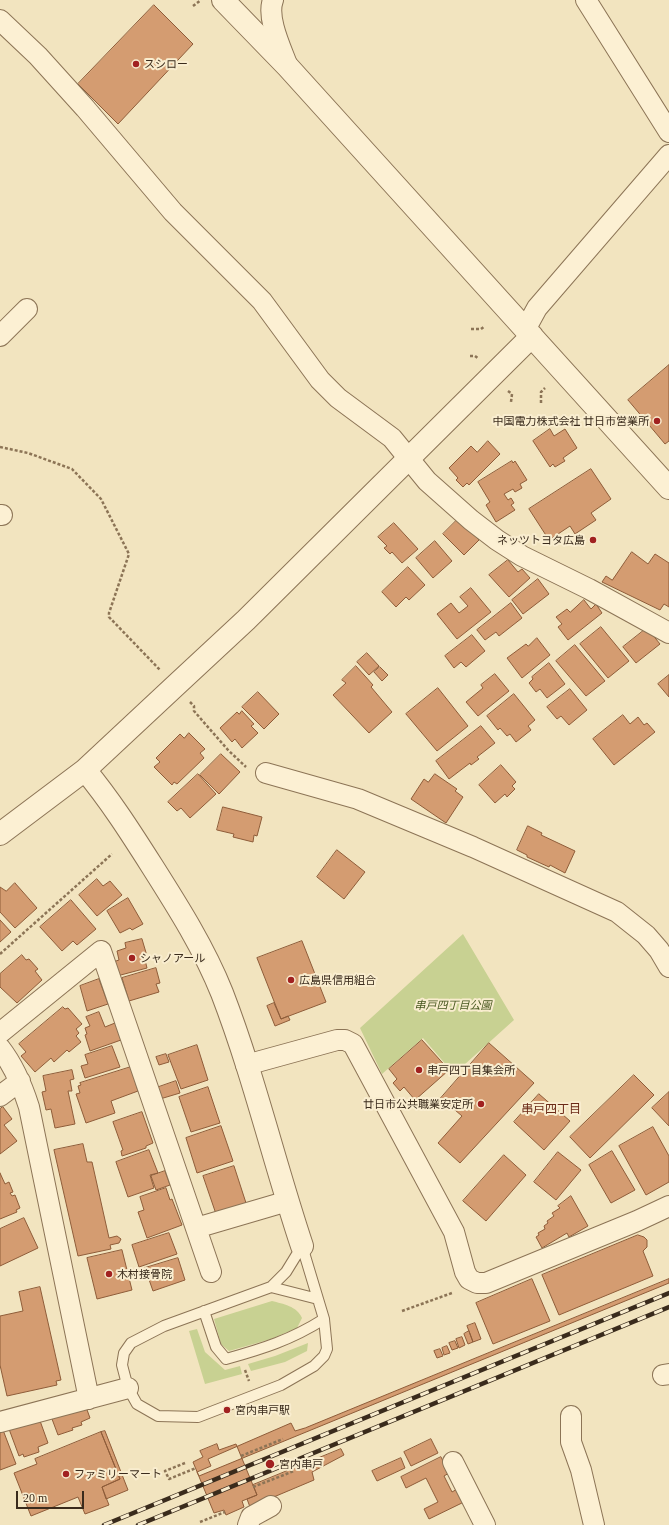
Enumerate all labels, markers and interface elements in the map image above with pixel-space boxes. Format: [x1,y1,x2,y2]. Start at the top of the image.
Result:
place label: スシロー [144,57,188,71]
marker: スシロー [131,59,141,69]
place label: 中国電力株式会社 廿日市営業所 [493,414,649,428]
marker: 中国電力株式会社 廿日市営業所 [652,416,662,426]
place label: ネッツトヨタ広島 [497,533,585,547]
marker: ネッツトヨタ広島 [588,535,598,545]
place label: シャノアール [140,951,205,965]
marker: シャノアール [127,953,137,963]
place label: 広島県信用組合 [299,973,376,987]
marker: 広島県信用組合 [286,975,296,985]
park label: 串戸四丁目公園 [415,998,491,1012]
place label: 串戸四丁目集会所 [427,1063,515,1077]
marker: 串戸四丁目集会所 [414,1065,424,1075]
place label: 廿日市公共職業安定所 [363,1097,473,1111]
marker: 廿日市公共職業安定所 [476,1099,486,1109]
district label: 串戸四丁目 [521,1101,581,1115]
place label: 木村接骨院 [117,1267,172,1281]
marker: 木村接骨院 [104,1269,114,1279]
place label: 宮内串戸駅 [235,1403,290,1417]
marker: 宮内串戸駅 [222,1405,232,1415]
place label: 宮内串戸 [279,1457,323,1471]
marker: 宮内串戸 [264,1458,276,1470]
place label: ファミリーマート [74,1467,162,1481]
marker: ファミリーマート [61,1469,71,1479]
scale bar [18,1483,86,1509]
text: 20 m [23,1491,47,1505]

